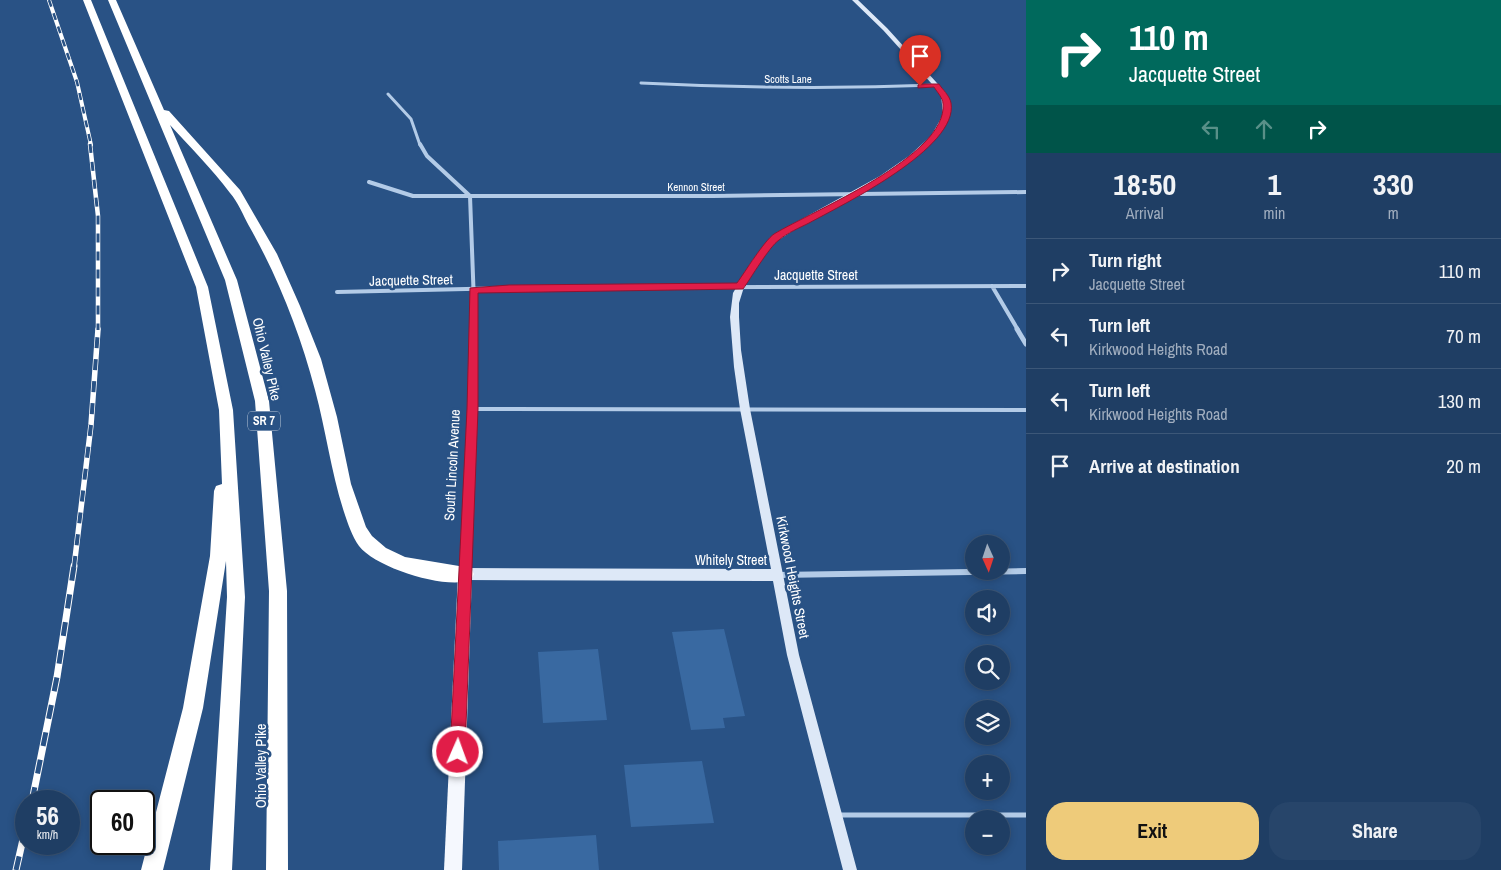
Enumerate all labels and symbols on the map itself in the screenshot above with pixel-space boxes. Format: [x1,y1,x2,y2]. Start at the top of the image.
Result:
pin [899,35,941,86]
street label: Scotts Lane [764,72,812,86]
street label: Kennon Street [667,180,725,194]
street label: Jacquette Street [774,266,858,284]
street label: Jacquette Street [369,270,453,290]
street label: Ohio Valley Pike [249,316,285,402]
street label: South Lincoln Avenue [440,409,464,521]
road number: SR 7 [248,412,280,431]
street label: Kirkwood Heights Street [772,514,814,640]
north arrow [965,535,1010,580]
street label: Whitely Street [695,551,767,569]
street label: Ohio Valley Pike [252,724,270,808]
position arrow [431,725,483,777]
speed limit sign: 60 [90,790,155,855]

